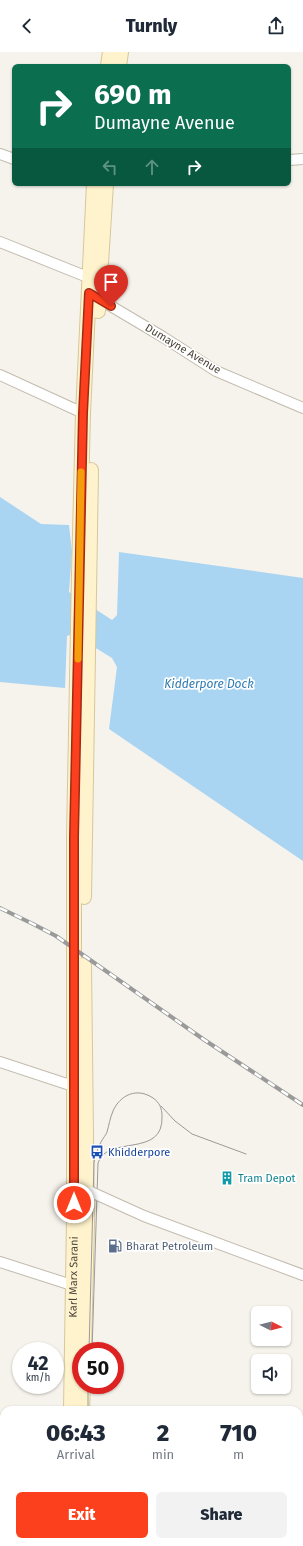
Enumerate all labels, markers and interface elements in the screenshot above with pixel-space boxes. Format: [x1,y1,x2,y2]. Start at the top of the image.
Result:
icon: back [16,15,38,37]
text: Turnly [126,15,177,37]
icon: share [265,15,287,37]
text: 690 m [94,78,172,111]
icon: right [28,80,80,132]
text: Dumayne Avenue [94,112,235,134]
icon: left [99,156,121,178]
icon: ahead [141,156,163,178]
icon: right [183,156,205,178]
pin [94,265,128,306]
icon: arrive [100,271,122,293]
street label: Dumayne Avenue [143,321,223,377]
water label: Kidderpore Dock [164,677,254,691]
bus stop icon: Khidderpore [89,1144,105,1160]
place label: Khidderpore [108,1146,170,1159]
building icon: Tram Depot [219,1170,235,1186]
place label: Tram Depot [238,1172,296,1185]
position arrow [53,1182,95,1224]
street label: Karl Marx Sarani [66,1236,80,1318]
fuel station icon: Bharat Petroleum [107,1238,123,1254]
place label: Bharat Petroleum [126,1240,213,1253]
north arrow [251,1306,291,1346]
map controls [251,1306,291,1394]
speed limit sign: 50 [72,1342,124,1394]
text: 42 [27,1351,49,1375]
button: sound [251,1354,291,1394]
text: km/h [26,1372,50,1384]
text: 06:43 [46,1419,106,1447]
text: 2 [157,1419,169,1447]
text: 710 [220,1419,257,1447]
text: Arrival [57,1447,95,1462]
text: min [152,1447,174,1462]
text: m [233,1447,244,1462]
button: Exit [16,1492,148,1538]
button: Share [156,1492,287,1538]

